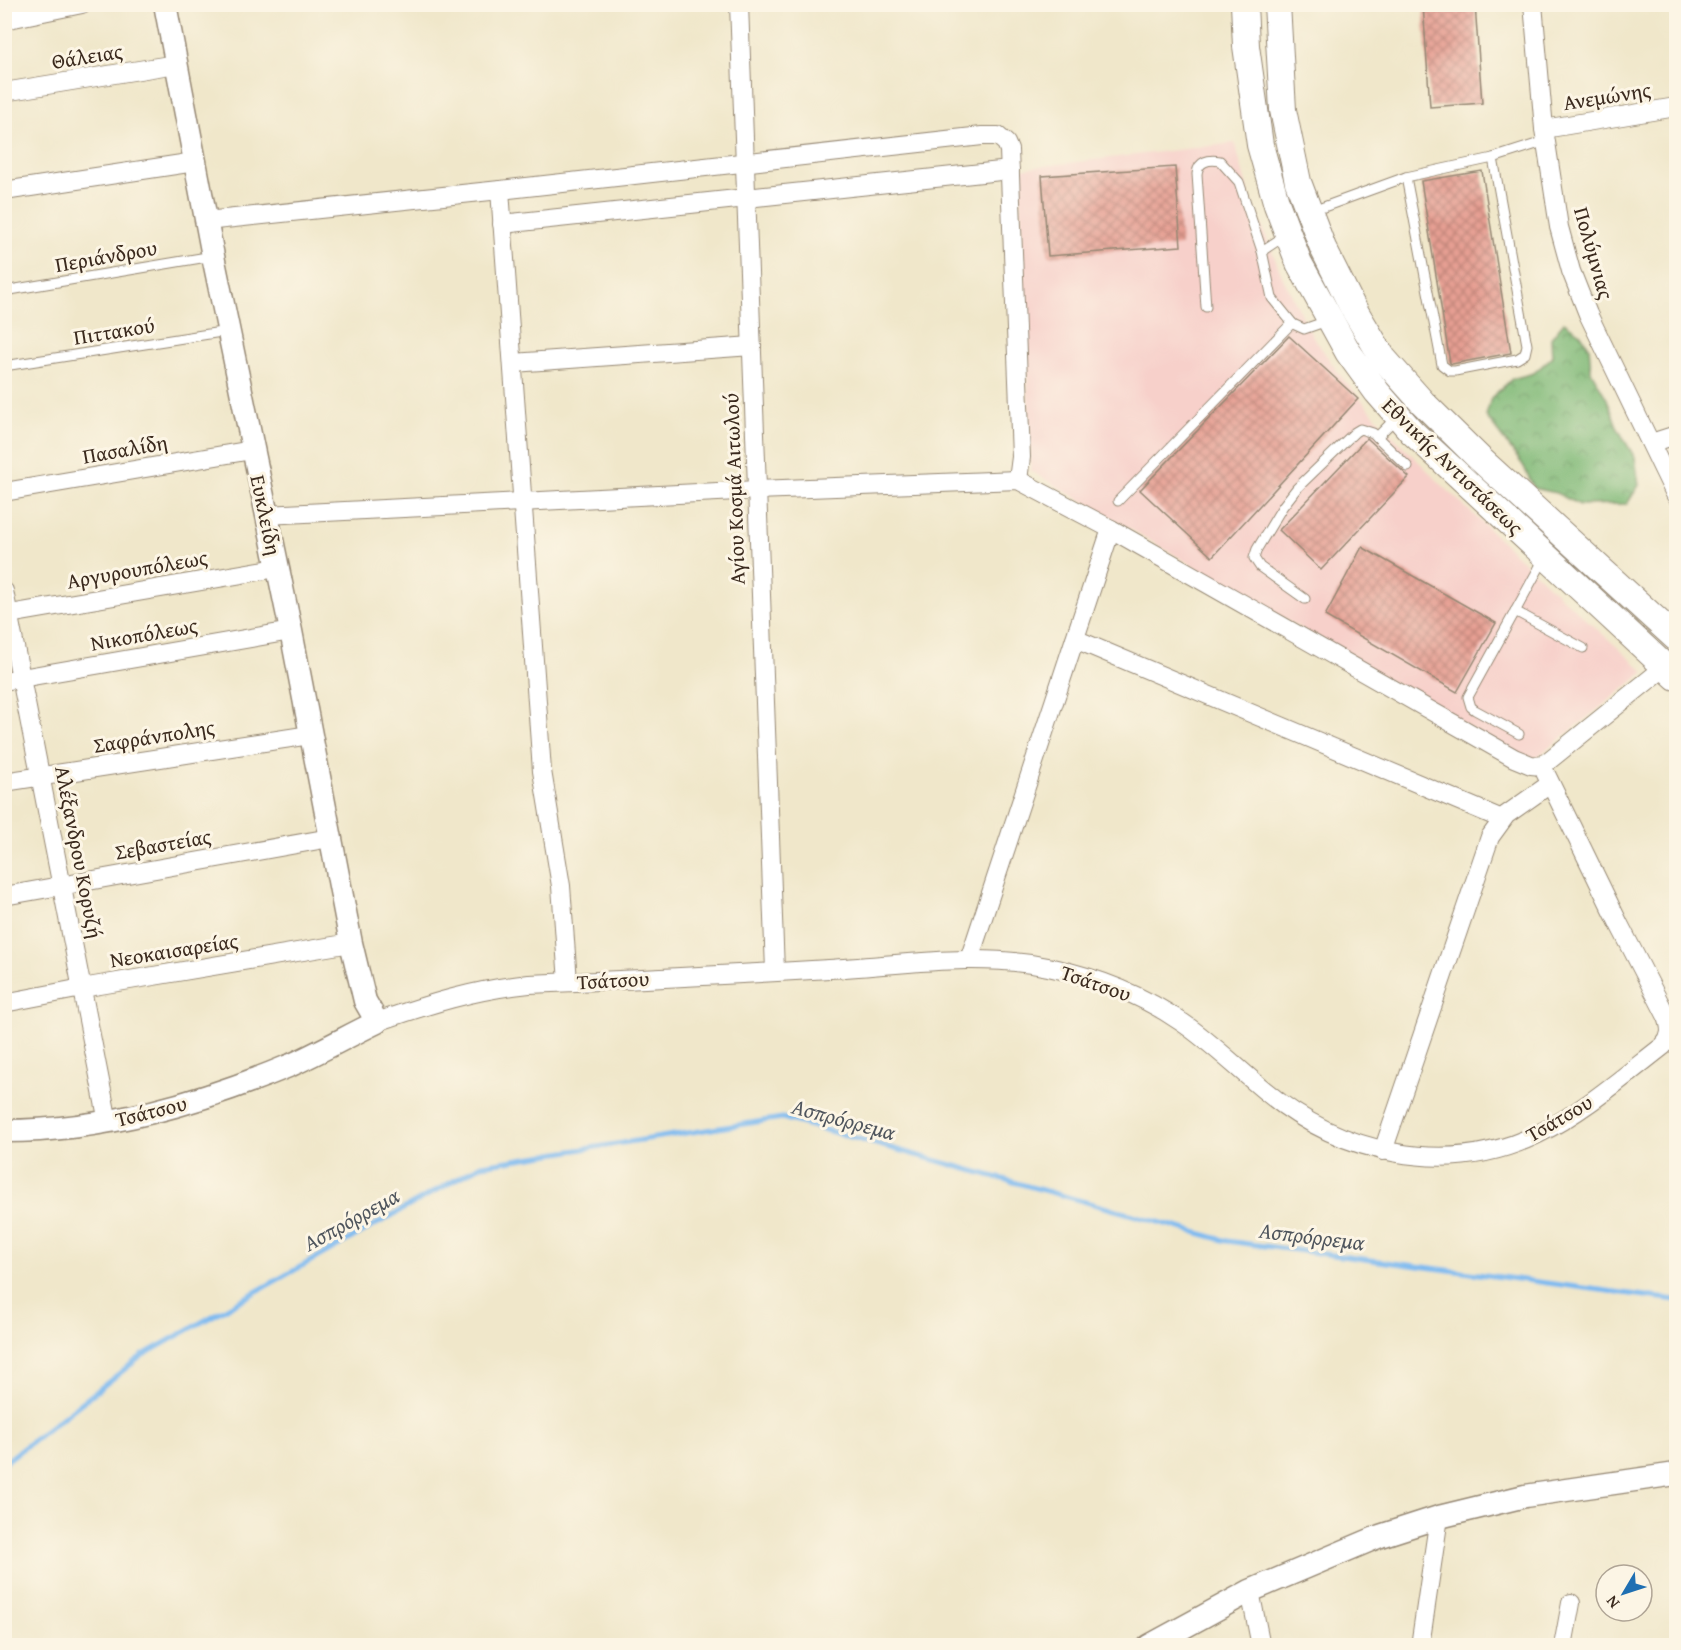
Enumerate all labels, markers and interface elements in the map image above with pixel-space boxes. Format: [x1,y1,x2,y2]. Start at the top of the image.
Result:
street label: Θάλειας [49,35,125,77]
street label: Ανεμώνης [1561,74,1653,118]
street label: Πολύμνιας [1566,203,1622,303]
street label: Περιάνδρου [53,232,160,280]
street label: Πιττακού [71,309,157,353]
street label: Εθνικής Αντιστάσεως [1375,390,1531,542]
street label: Αγίου Κοσμά Αιτωλού [715,393,753,585]
street label: Πασαλίδη [80,426,170,472]
street label: Ευκλείδη [242,472,290,558]
street label: Αργυρουπόλεως [64,541,210,597]
street label: Νικοπόλεως [88,609,200,659]
street label: Σαφράνπολης [91,711,217,761]
street label: Αλέξανδρου Κορυζή [47,763,111,941]
street label: Σεβαστείας [113,820,214,868]
street label: Νεοκαισαρείας [108,925,240,975]
street label: Τσάτσου [1057,957,1135,1009]
street label: Τσάτσου [576,963,650,997]
street label: Τσάτσου [1520,1086,1598,1150]
street label: Τσάτσου [112,1087,190,1135]
water label: Ασπρόρρεμα [788,1090,900,1148]
water label: Ασπρόρρεμα [296,1179,406,1259]
water label: Ασπρόρρεμα [1257,1214,1367,1258]
north arrow [1594,1563,1654,1623]
text: N [1599,1590,1625,1614]

